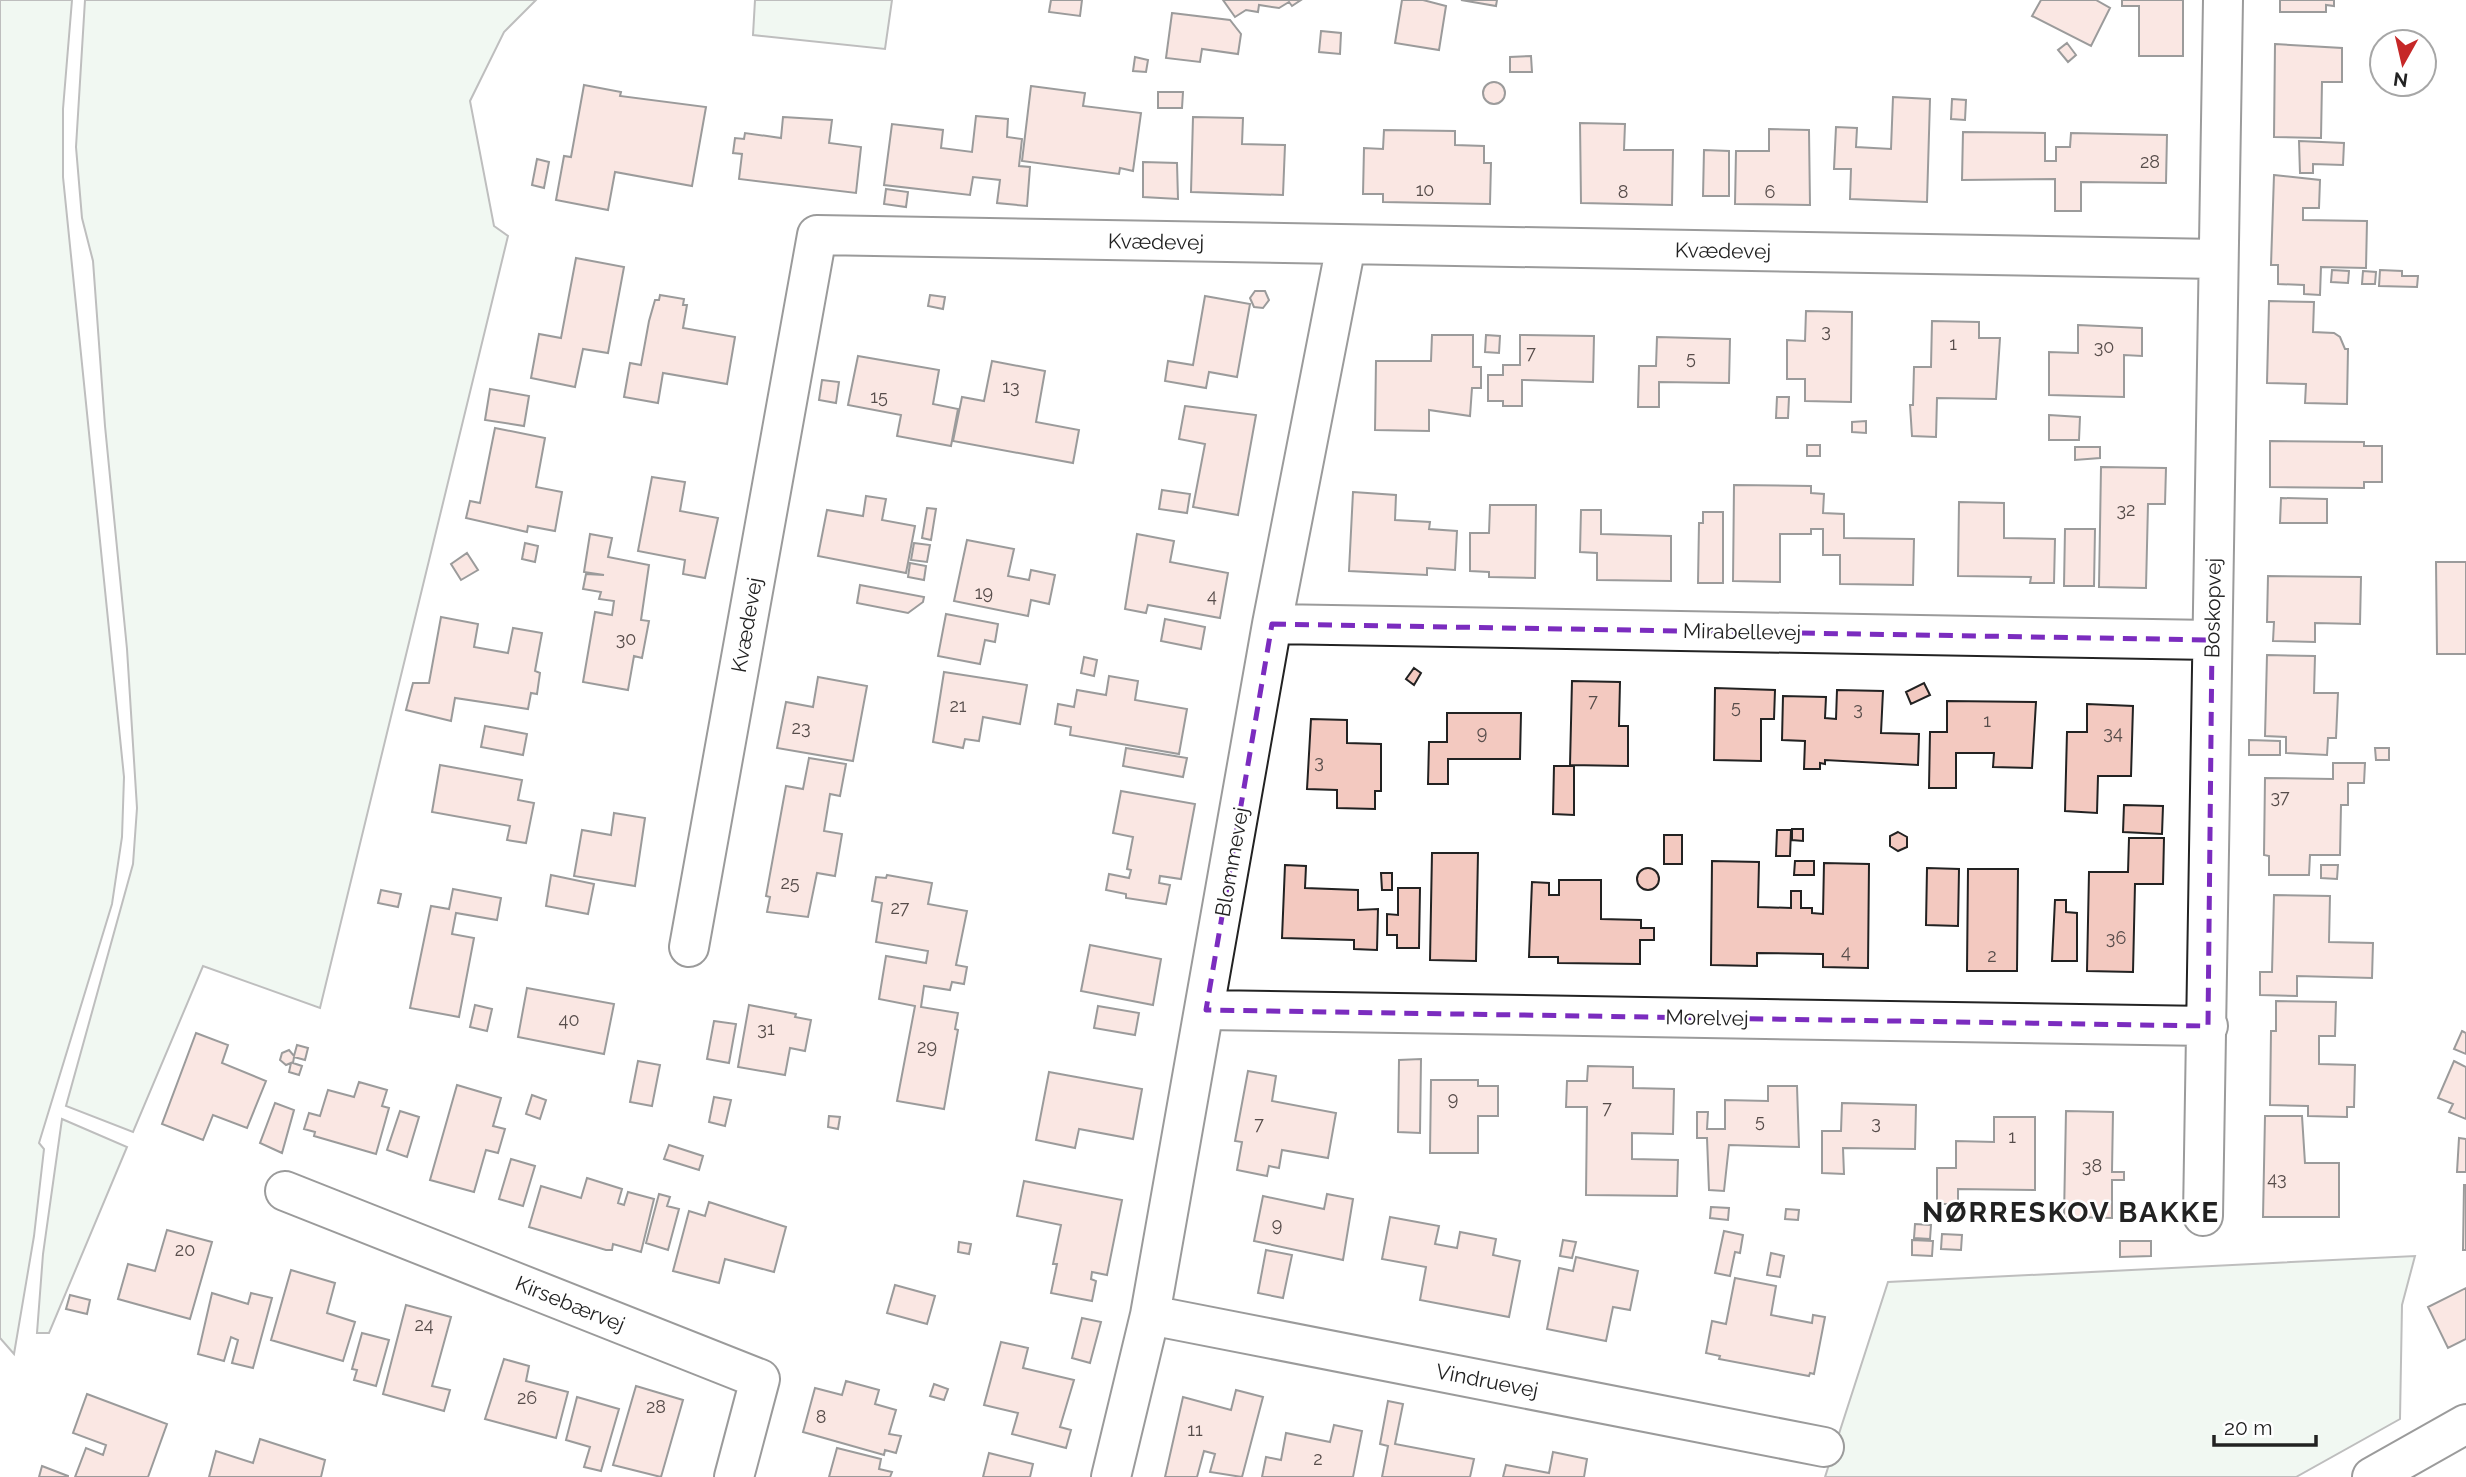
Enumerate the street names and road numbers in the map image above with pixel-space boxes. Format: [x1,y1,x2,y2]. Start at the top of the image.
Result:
street label: Kvædevej [1108,228,1204,255]
street label: Kvædevej [1675,237,1771,264]
street label: Boskopvej [2199,558,2226,658]
street label: Kvædevej [726,575,767,674]
street label: Mirabellevej [1683,618,1801,645]
street label: Blommevej [1210,805,1253,919]
street label: Morelvej [1665,1004,1749,1031]
street label: Kirsebærvej [512,1270,629,1337]
street label: Vindruevej [1434,1358,1540,1403]

